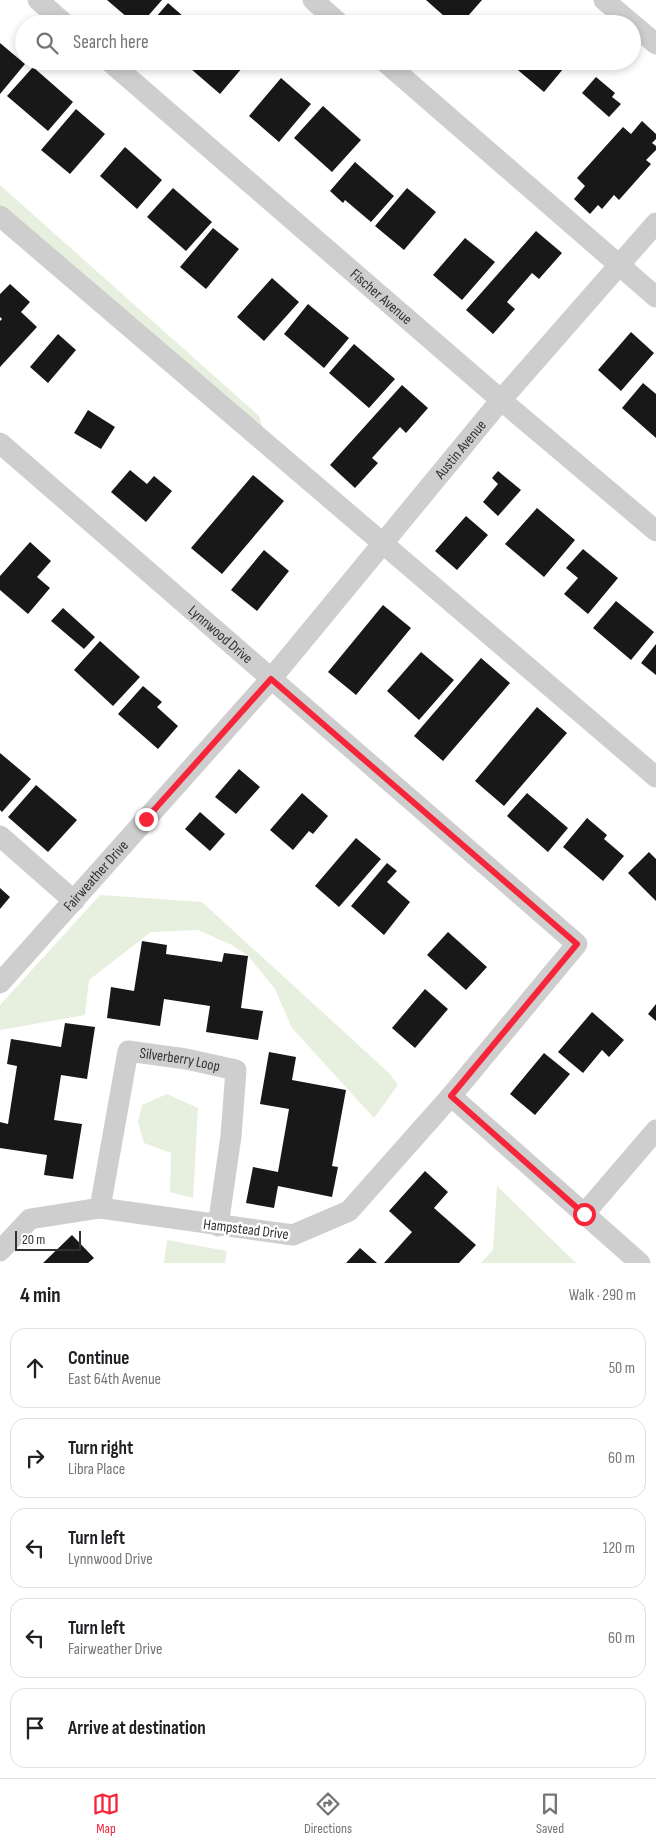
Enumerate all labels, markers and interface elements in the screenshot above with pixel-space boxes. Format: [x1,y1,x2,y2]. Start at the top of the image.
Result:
search box [15,15,641,70]
icon: search [33,29,61,57]
text: Search here [73,31,149,54]
street label: Fischer Avenue [346,265,416,329]
street label: Austin Avenue [430,416,491,484]
street label: Lynnwood Drive [184,602,256,668]
route end [135,808,158,831]
street label: Fairweather Drive [60,836,133,915]
street label: Silverberry Loop [138,1044,222,1076]
route start [573,1203,596,1226]
street label: Hampstead Drive [202,1215,290,1244]
scale bar [15,1228,81,1251]
text: 20 m [22,1231,45,1248]
text: 4 min [20,1283,61,1308]
text: Walk · 290 m [569,1286,636,1305]
text: Continue [68,1347,129,1370]
icon: ahead [21,1354,49,1382]
text: 50 m [609,1359,635,1378]
text: East 64th Avenue [68,1370,161,1389]
text: Turn right [68,1437,133,1460]
icon: right [21,1444,49,1472]
text: 60 m [608,1449,635,1468]
text: Libra Place [68,1460,125,1479]
text: Turn left [68,1527,125,1550]
icon: left [21,1534,49,1562]
text: 120 m [603,1539,635,1558]
text: Lynnwood Drive [68,1550,153,1569]
text: Turn left [68,1617,125,1640]
icon: left [21,1624,49,1652]
text: 60 m [608,1629,635,1648]
text: Fairweather Drive [68,1640,162,1659]
icon: arrive [21,1714,49,1742]
text: Arrive at destination [68,1717,206,1740]
tab: Map [92,1790,120,1837]
tab: Directions [304,1790,352,1837]
tab: Saved [536,1790,564,1837]

